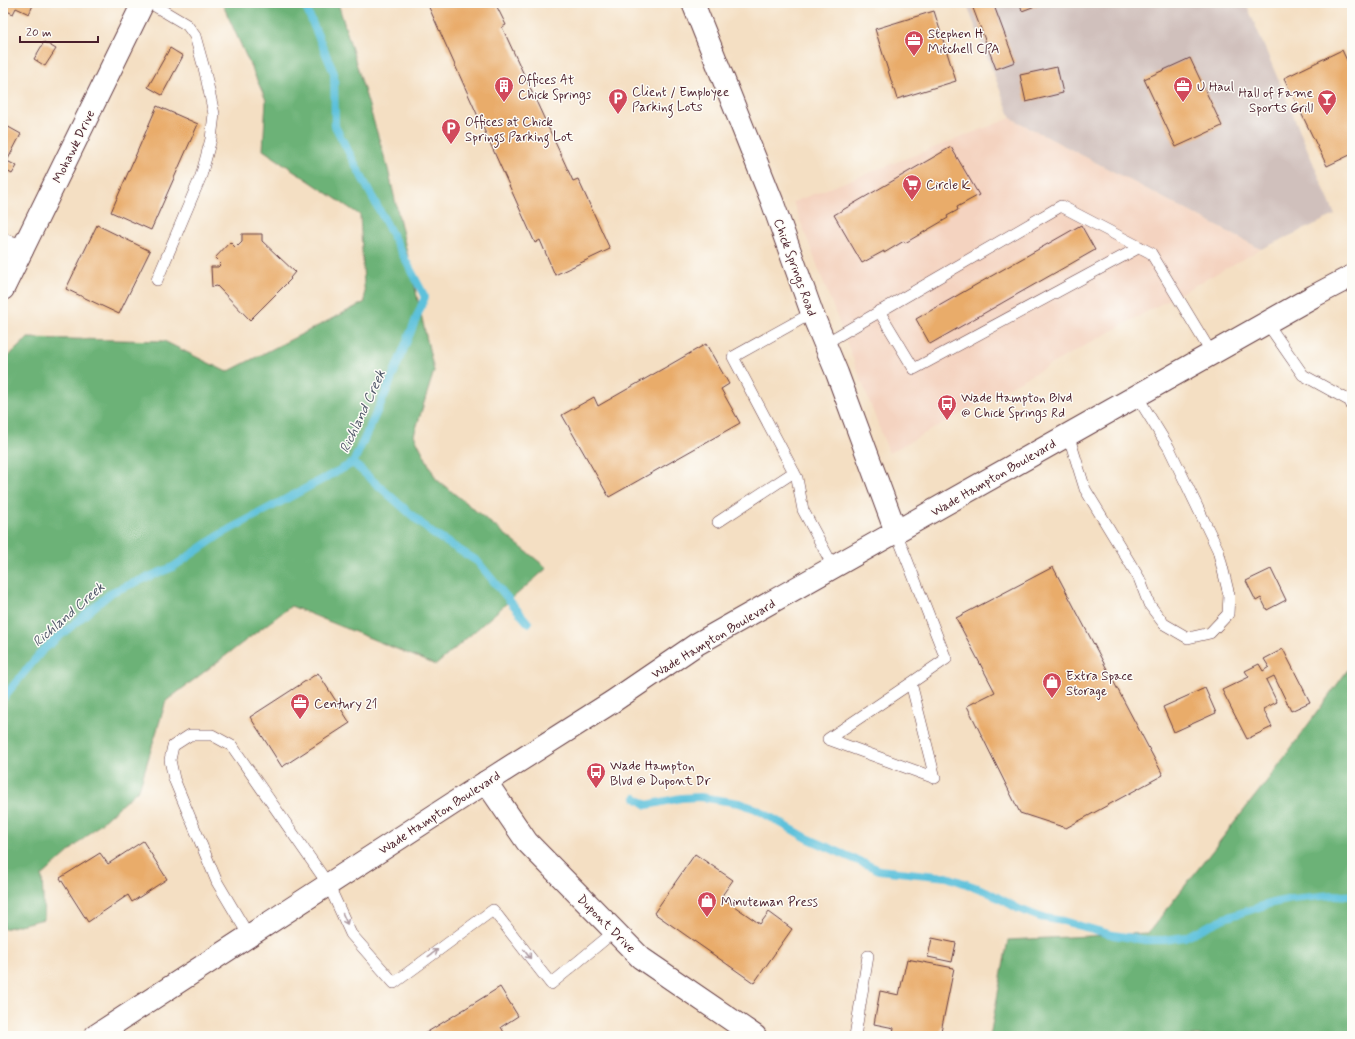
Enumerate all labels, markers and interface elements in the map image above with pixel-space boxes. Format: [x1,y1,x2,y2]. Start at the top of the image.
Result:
scale bar [20,18,98,44]
text: 20 m [26,25,52,41]
place label: Stephen H Mitchell CPA [928,26,1000,58]
office icon: Stephen H Mitchell CPA [903,29,925,57]
place label: Offices At Chick Springs [518,72,592,105]
building icon: Offices At Chick Springs [493,75,515,103]
office icon: U Haul [1172,75,1194,103]
place label: U Haul [1197,79,1234,96]
place label: Client / Employee Parking Lots [632,84,729,118]
place label: Hall of Fame Sports Grill [1239,85,1313,117]
parking icon: Client / Employee Parking Lots [607,87,629,115]
bar icon: Hall of Fame Sports Grill [1316,88,1338,116]
street label: Mohawk Drive [49,107,99,186]
place label: Offices at Chick Springs Parking Lot [465,114,574,148]
parking icon: Offices at Chick Springs Parking Lot [440,117,462,145]
supermarket icon: Circle K [901,173,923,201]
place label: Circle K [926,177,971,194]
street label: Chick Springs Road [768,216,820,319]
water label: Richland Creek [336,367,390,456]
place label: Wade Hampton Blvd @ Chick Springs Rd [961,390,1072,423]
bus stop icon: Wade Hampton Blvd @ Chick Springs Rd [936,393,958,421]
street label: Wade Hampton Boulevard [928,435,1059,521]
water label: Richland Creek [29,579,108,651]
street label: Wade Hampton Boulevard [649,595,779,683]
place label: Extra Space Storage [1066,668,1133,700]
shop icon: Extra Space Storage [1041,671,1063,699]
office icon: Century 21 [289,692,311,720]
place label: Century 21 [314,696,377,713]
place label: Wade Hampton Blvd @ Dupont Dr [610,758,712,790]
bus stop icon: Wade Hampton Blvd @ Dupont Dr [585,761,607,789]
street label: Wade Hampton Boulevard [376,768,504,859]
shop icon: Minuteman Press [696,890,718,918]
street label: Dupont Drive [573,891,639,957]
place label: Minuteman Press [721,894,818,911]
one-way arrow [341,913,349,925]
one-way arrow [523,948,532,959]
one-way arrow [428,949,439,958]

